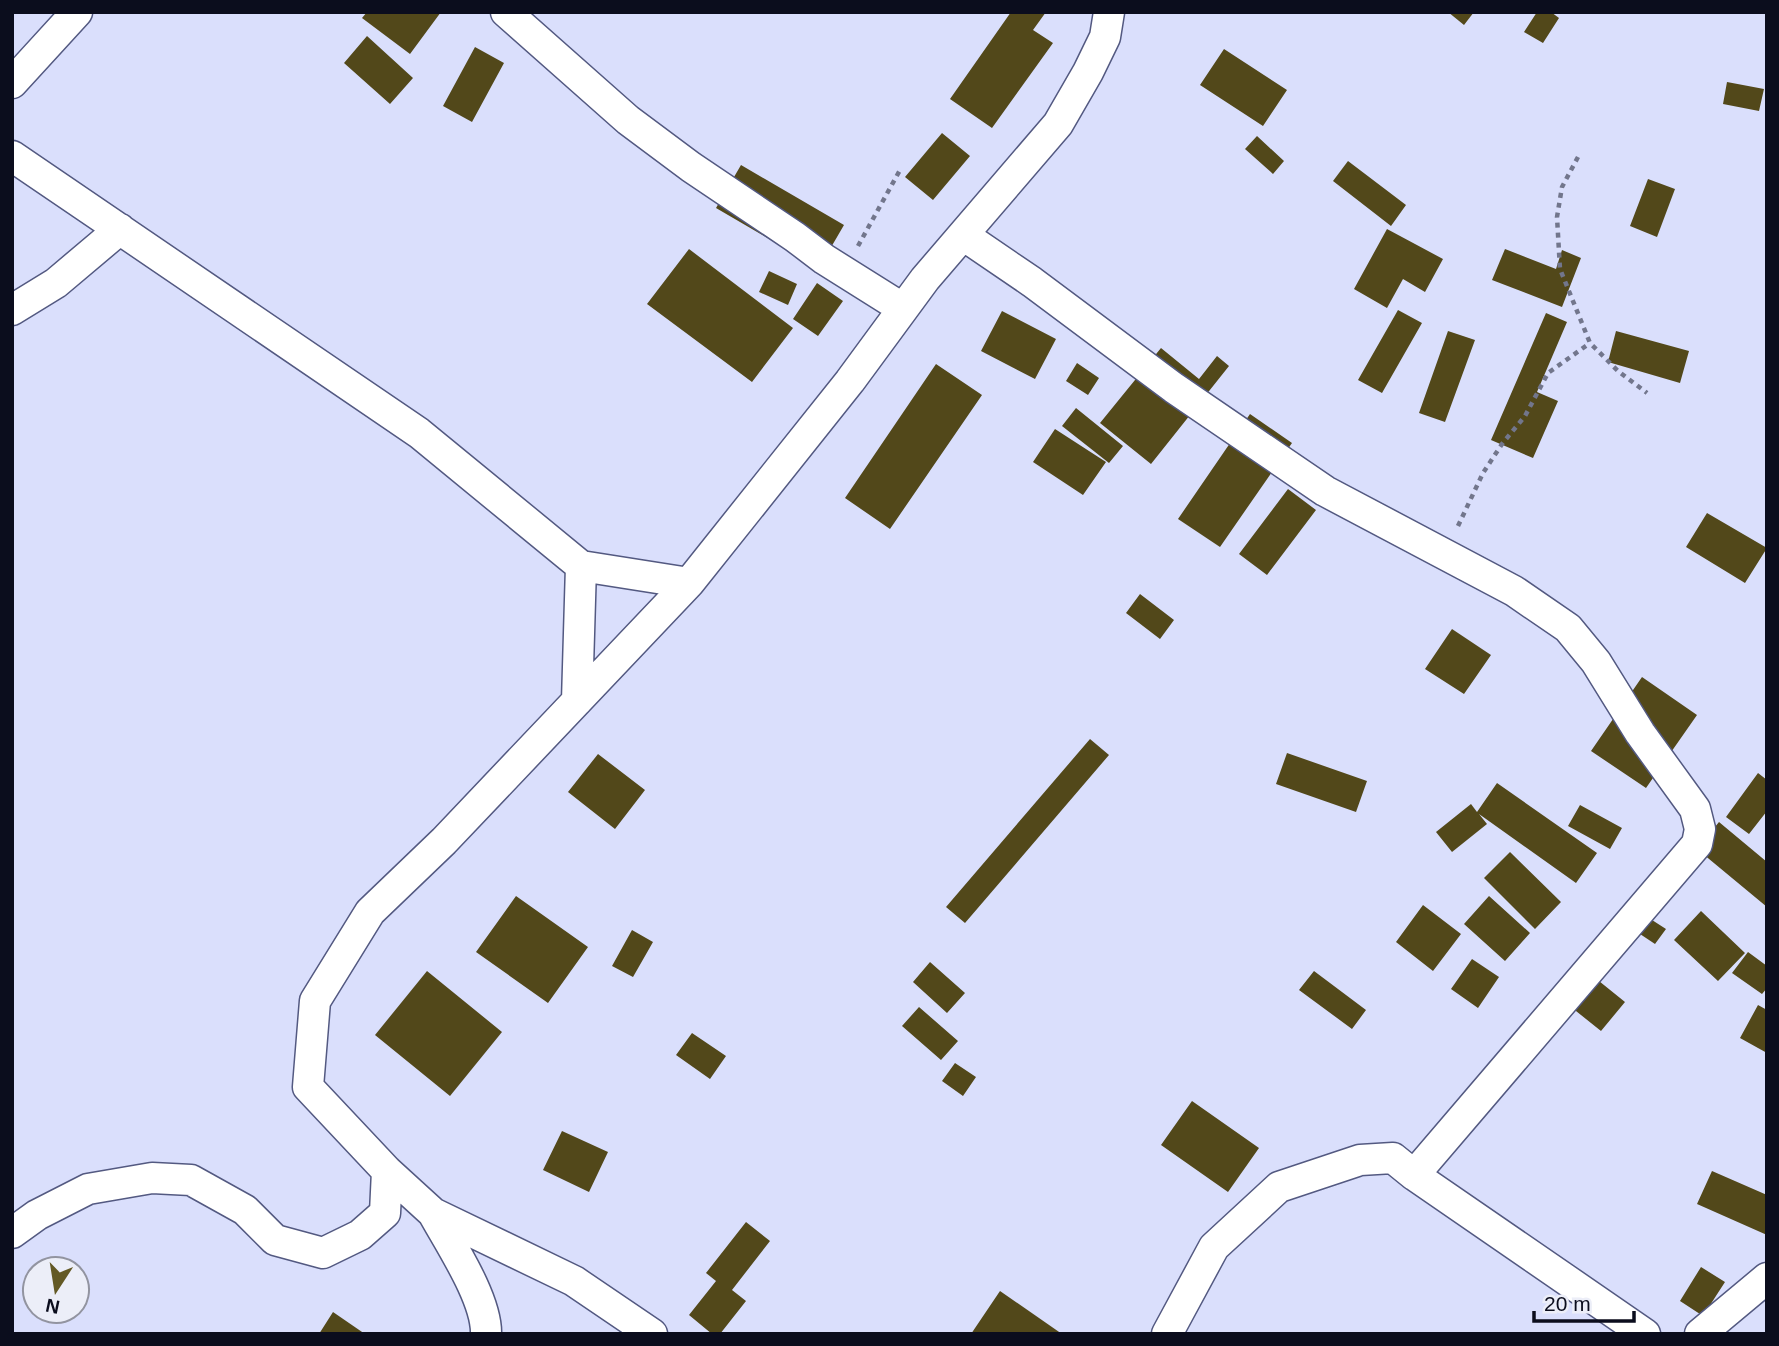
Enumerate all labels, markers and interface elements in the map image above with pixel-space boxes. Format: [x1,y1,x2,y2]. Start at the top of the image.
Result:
north arrow [21,1255,91,1325]
scale bar [1534,1280,1634,1324]
text: 20 m [1544,1292,1591,1315]
text: N [44,1294,61,1318]

